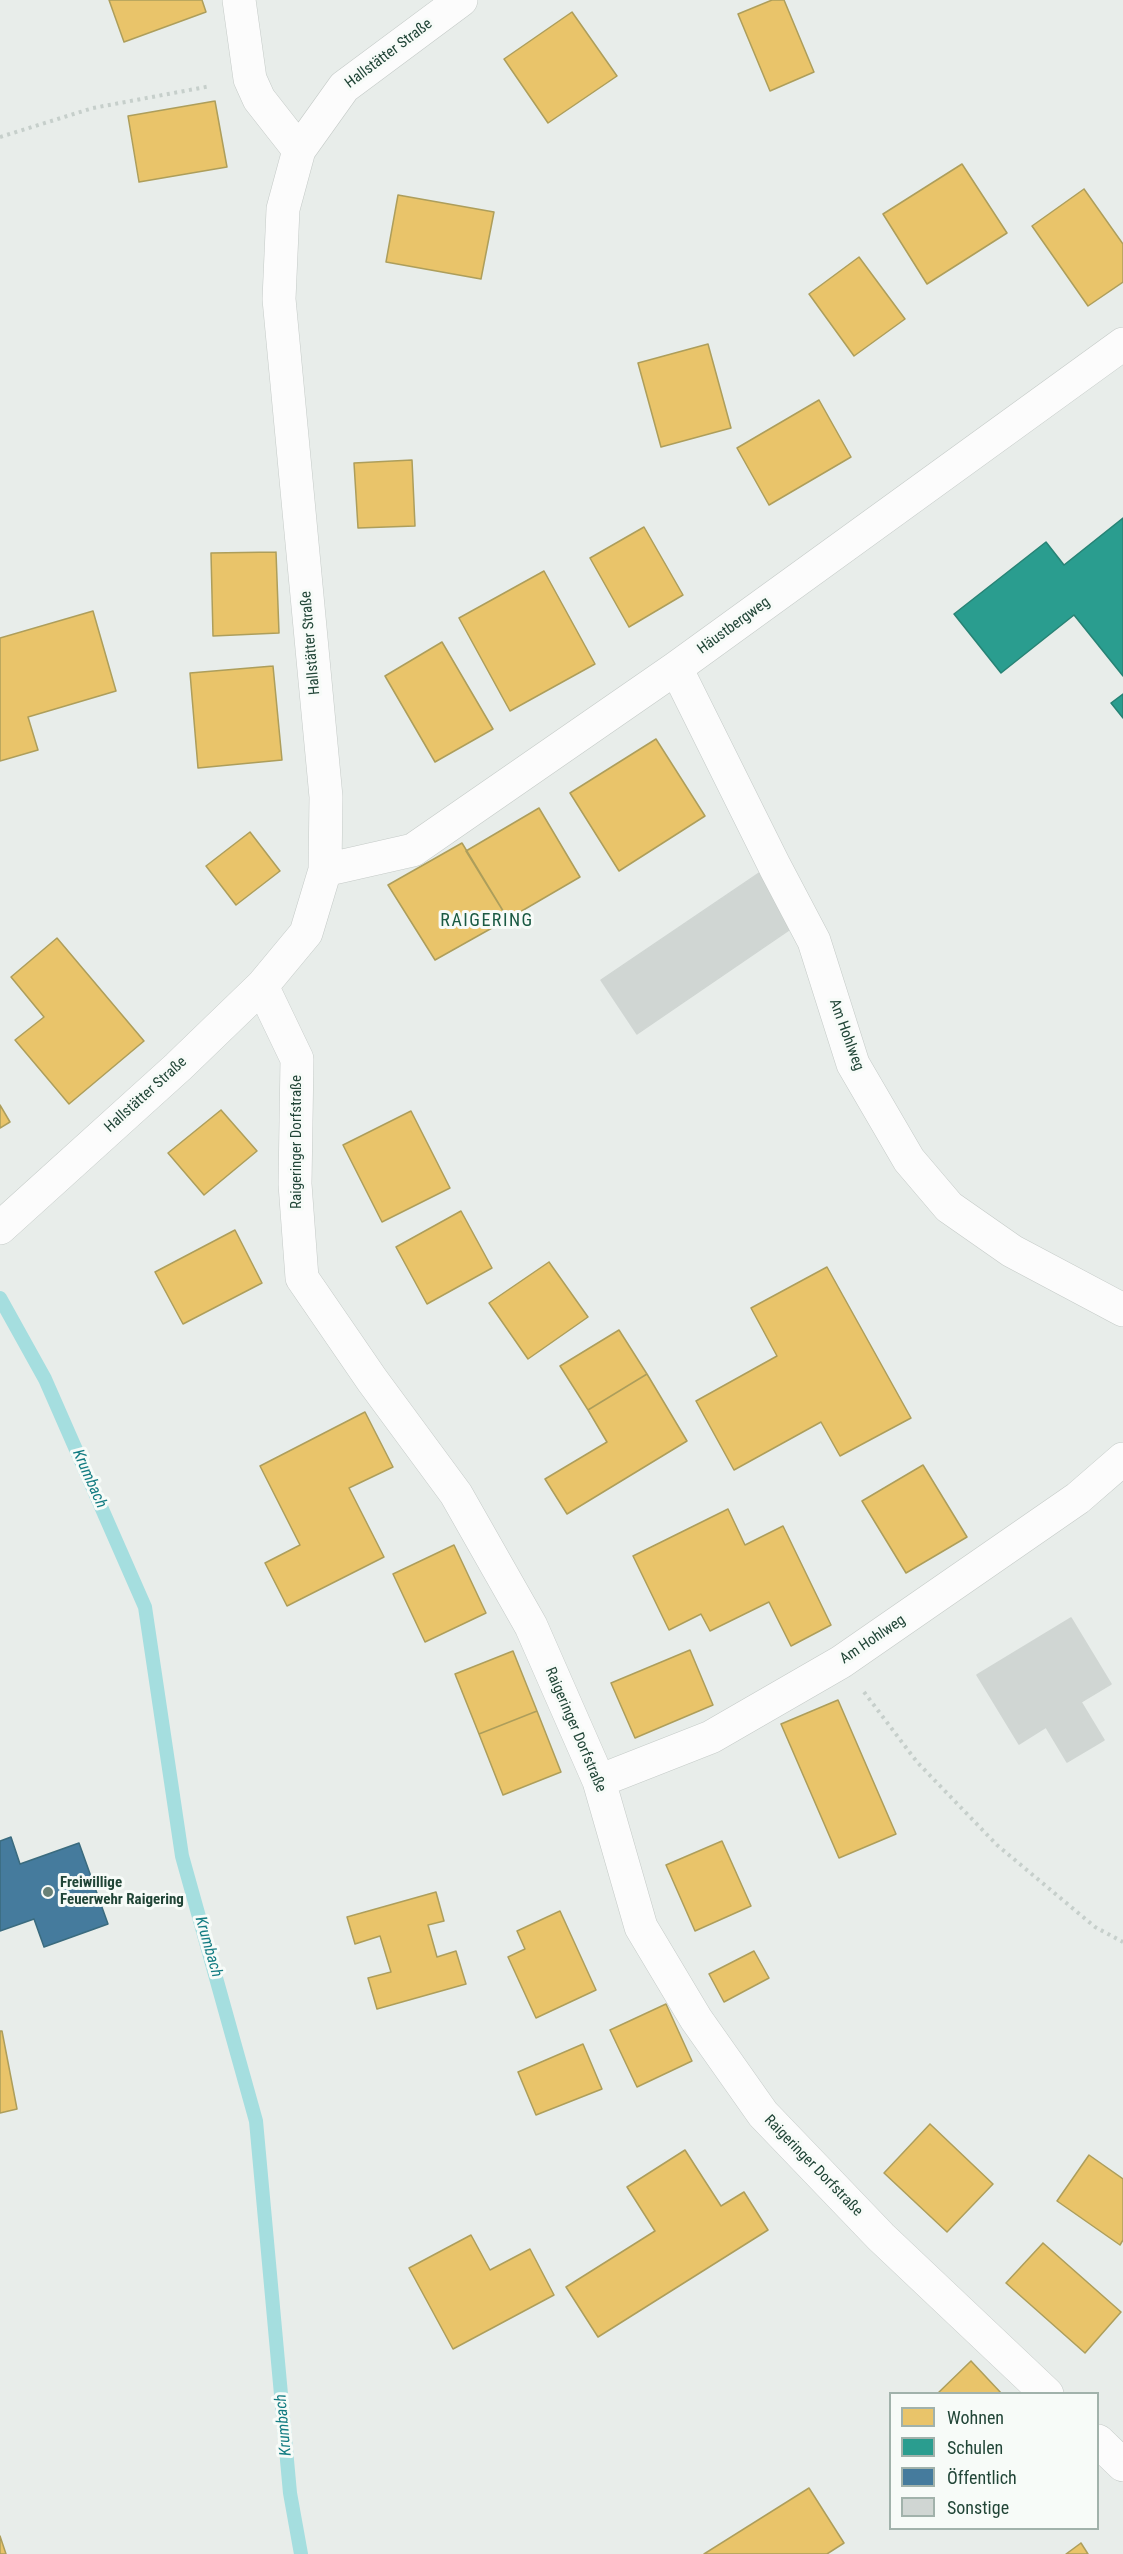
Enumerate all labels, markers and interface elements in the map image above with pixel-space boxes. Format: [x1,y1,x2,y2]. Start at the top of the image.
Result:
street label: Hallstätter Straße [342,15,436,93]
street label: Hallstätter Straße [297,590,325,696]
street label: Häustbergweg [694,594,774,658]
district label: RAIGERING [440,910,534,932]
street label: Am Hohlweg [825,997,867,1073]
street label: Hallstätter Straße [101,1053,191,1137]
street label: Raigeringer Dorfstraße [288,1075,306,1209]
water label: Krumbach [68,1447,110,1511]
street label: Am Hohlweg [837,1612,909,1668]
street label: Raigeringer Dorfstraße [541,1665,609,1795]
place label: Freiwillige Feuerwehr Raigering [60,1874,184,1909]
marker: Freiwillige Feuerwehr Raigering [41,1885,55,1899]
water label: Krumbach [190,1914,226,1980]
street label: Raigeringer Dorfstraße [760,2112,866,2220]
legend [889,2392,1099,2530]
water label: Krumbach [272,2393,296,2457]
text: Wohnen [947,2407,1004,2428]
text: Schulen [947,2437,1003,2458]
text: Öffentlich [947,2467,1017,2488]
text: Sonstige [947,2497,1009,2518]

